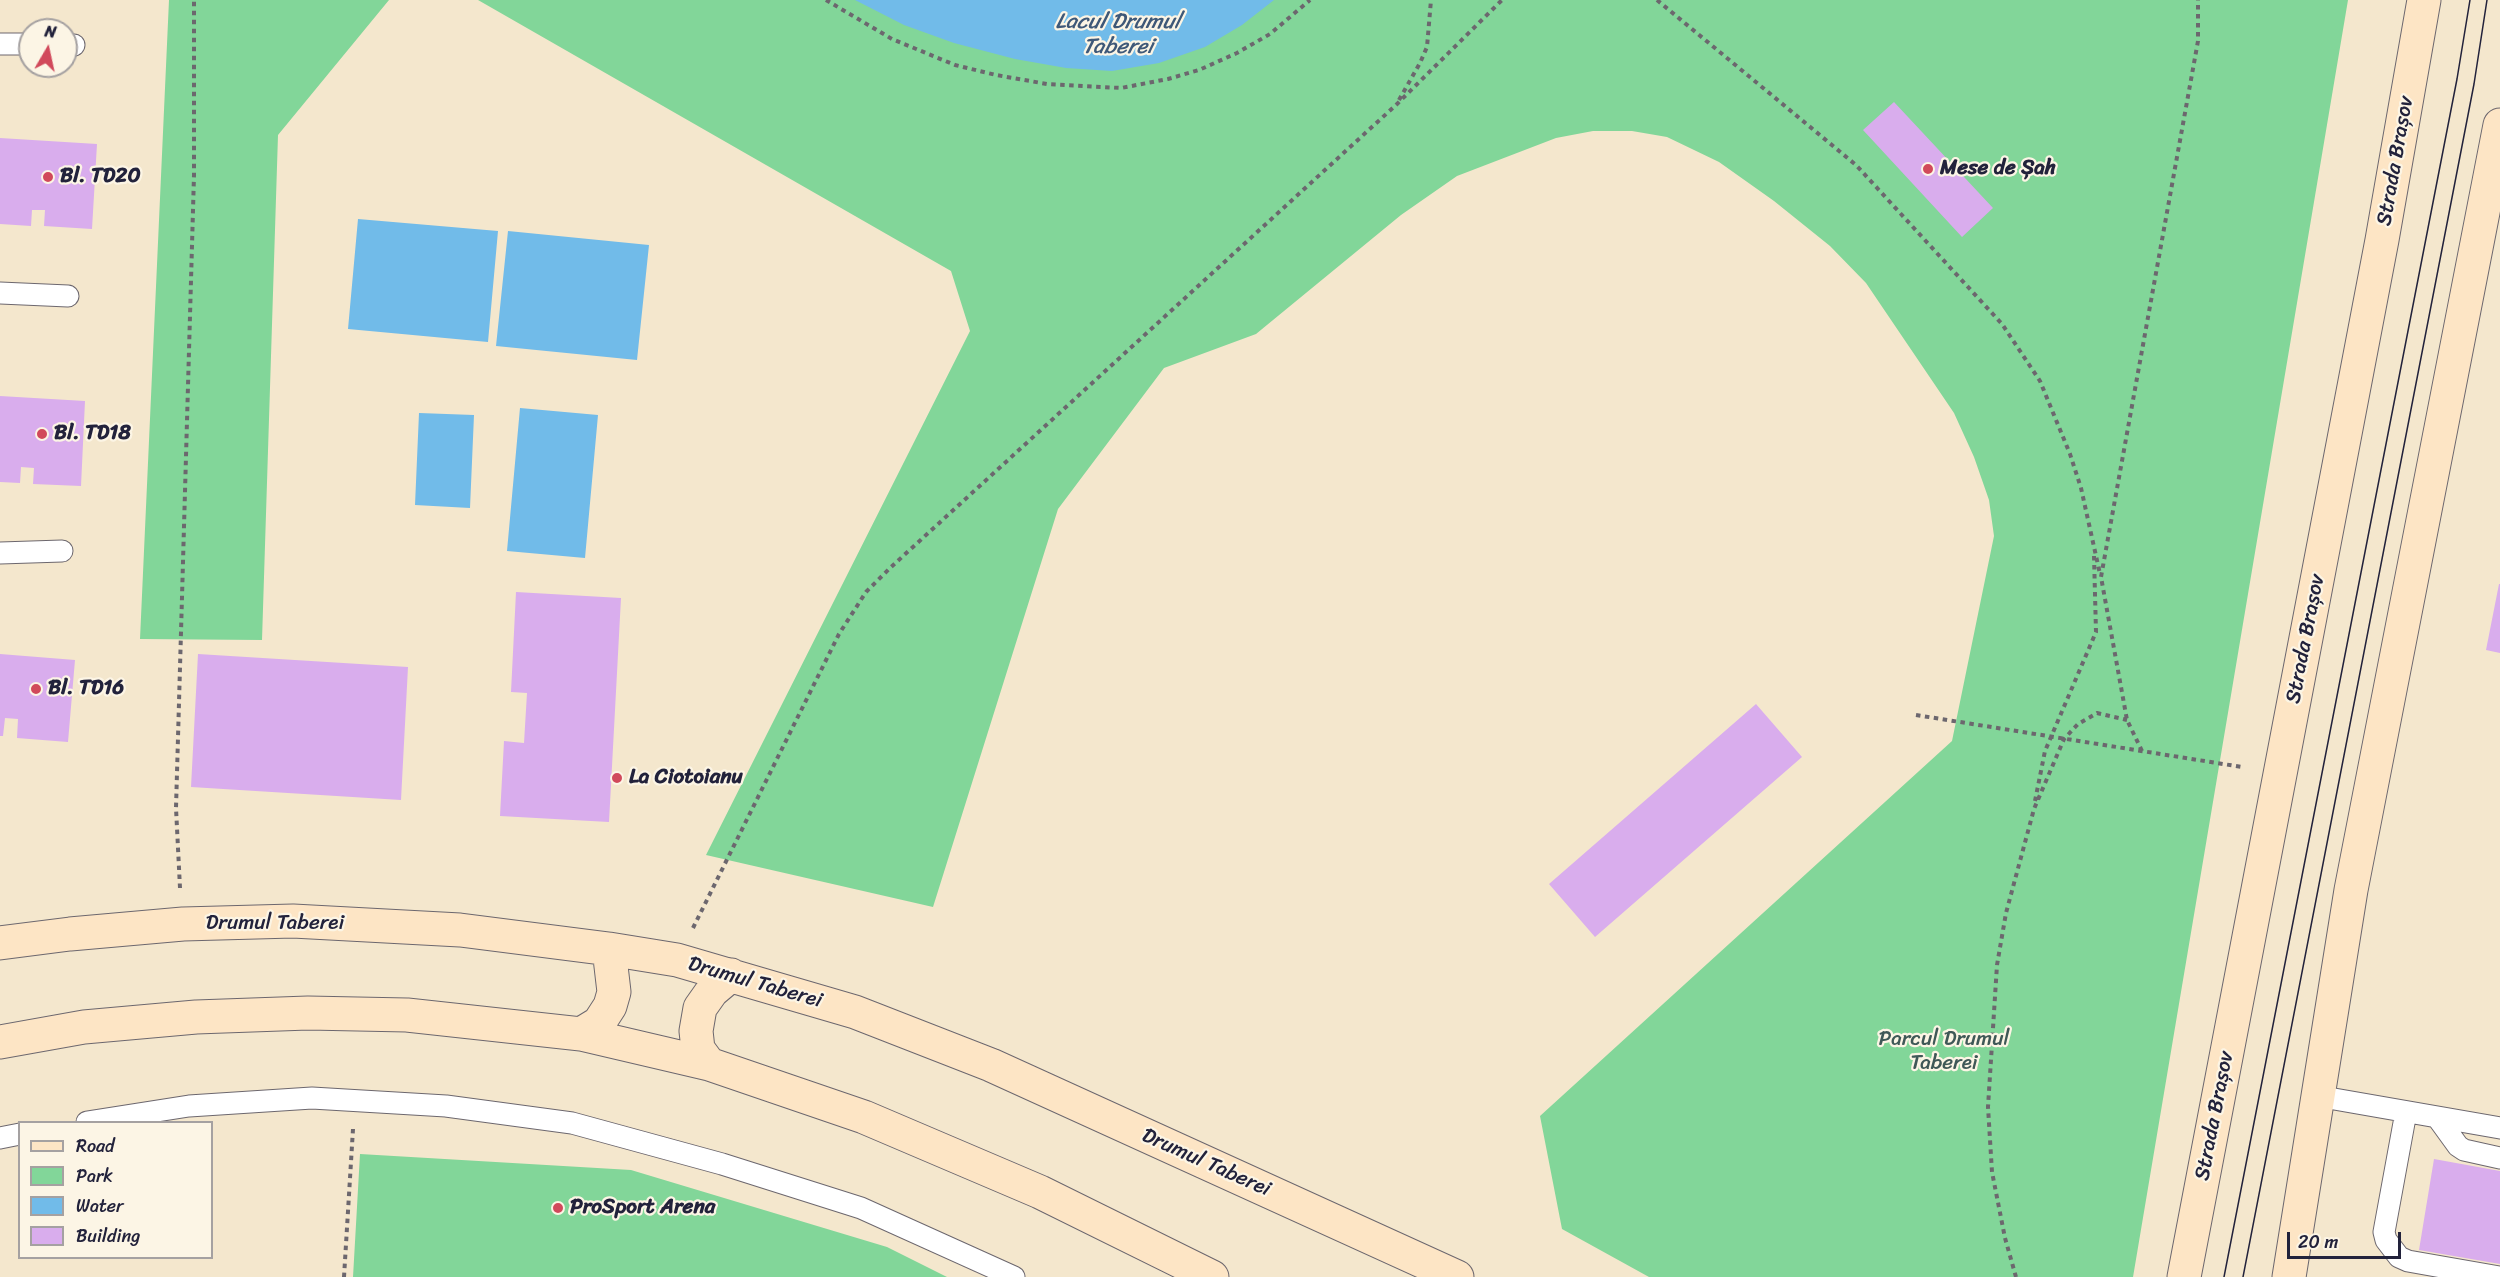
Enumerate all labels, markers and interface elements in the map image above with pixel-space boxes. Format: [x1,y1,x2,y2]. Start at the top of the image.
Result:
water label: Lacul Drumul Taberei [1056,9,1180,60]
text: N [43,17,58,47]
north arrow [18,18,78,78]
street label: Strada Brașov [2372,94,2420,228]
place label: Mese de Șah [1940,156,2056,182]
marker: Mese de Șah [1921,162,1935,176]
place label: Bl. TD20 [60,164,141,190]
marker: Bl. TD20 [41,170,55,184]
place label: Bl. TD18 [54,421,131,447]
marker: Bl. TD18 [35,427,49,441]
street label: Strada Brașov [2281,572,2331,706]
place label: Bl. TD16 [48,676,124,702]
marker: Bl. TD16 [29,682,43,696]
place label: La Ciotoianu [629,765,743,791]
marker: La Ciotoianu [610,771,624,785]
street label: Drumul Taberei [206,911,344,937]
street label: Drumul Taberei [685,952,825,1014]
park label: Parcul Drumul Taberei [1879,1027,2009,1077]
street label: Strada Brașov [2190,1049,2240,1183]
legend [18,1121,213,1259]
street label: Drumul Taberei [1138,1123,1274,1203]
text: Road [76,1130,115,1162]
text: Park [76,1160,113,1192]
text: Water [76,1190,123,1222]
place label: ProSport Arena [570,1195,715,1221]
marker: ProSport Arena [551,1201,565,1215]
text: Building [76,1220,140,1252]
scale bar [2290,1220,2404,1258]
text: 20 m [2298,1226,2338,1258]

